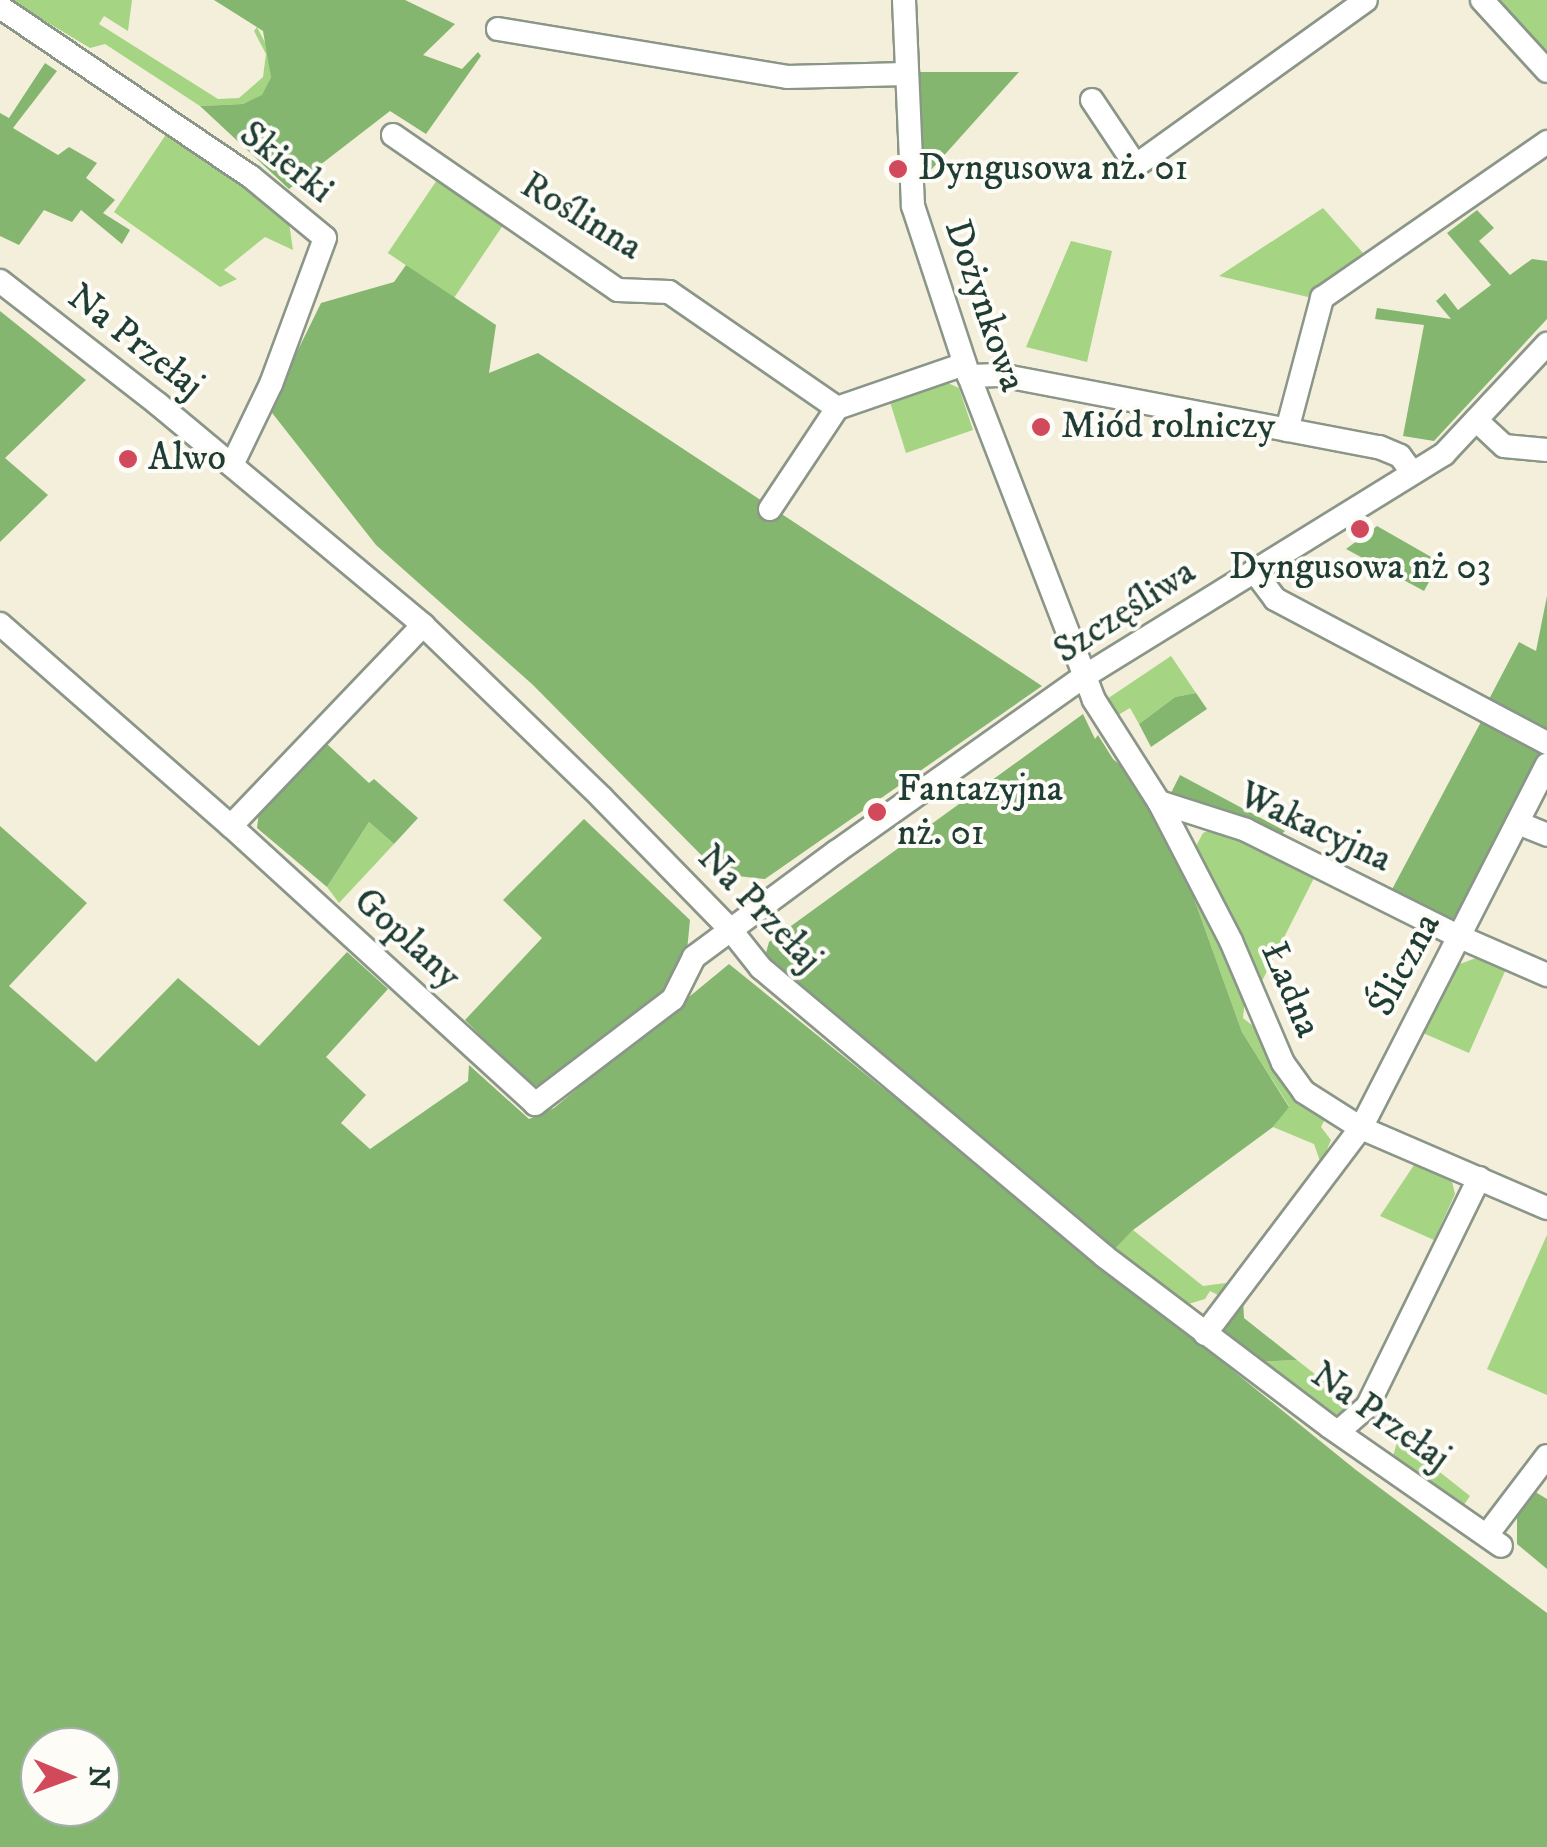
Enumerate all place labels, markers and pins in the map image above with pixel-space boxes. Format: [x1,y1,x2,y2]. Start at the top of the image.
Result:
place label: Dyngusowa nż. 01 [918,146,1188,192]
marker: Dyngusowa nż. 01 [887,158,909,180]
place label: Miód rolniczy [1061,404,1275,450]
marker: Miód rolniczy [1030,416,1052,438]
place label: Alwo [148,436,226,482]
marker: Alwo [117,448,139,470]
marker: Dyngusowa nż 03 [1349,518,1371,540]
place label: Dyngusowa nż 03 [1229,545,1491,591]
place label: Fantazyjna nż. 01 [897,767,1063,856]
marker: Fantazyjna nż. 01 [866,801,888,823]

